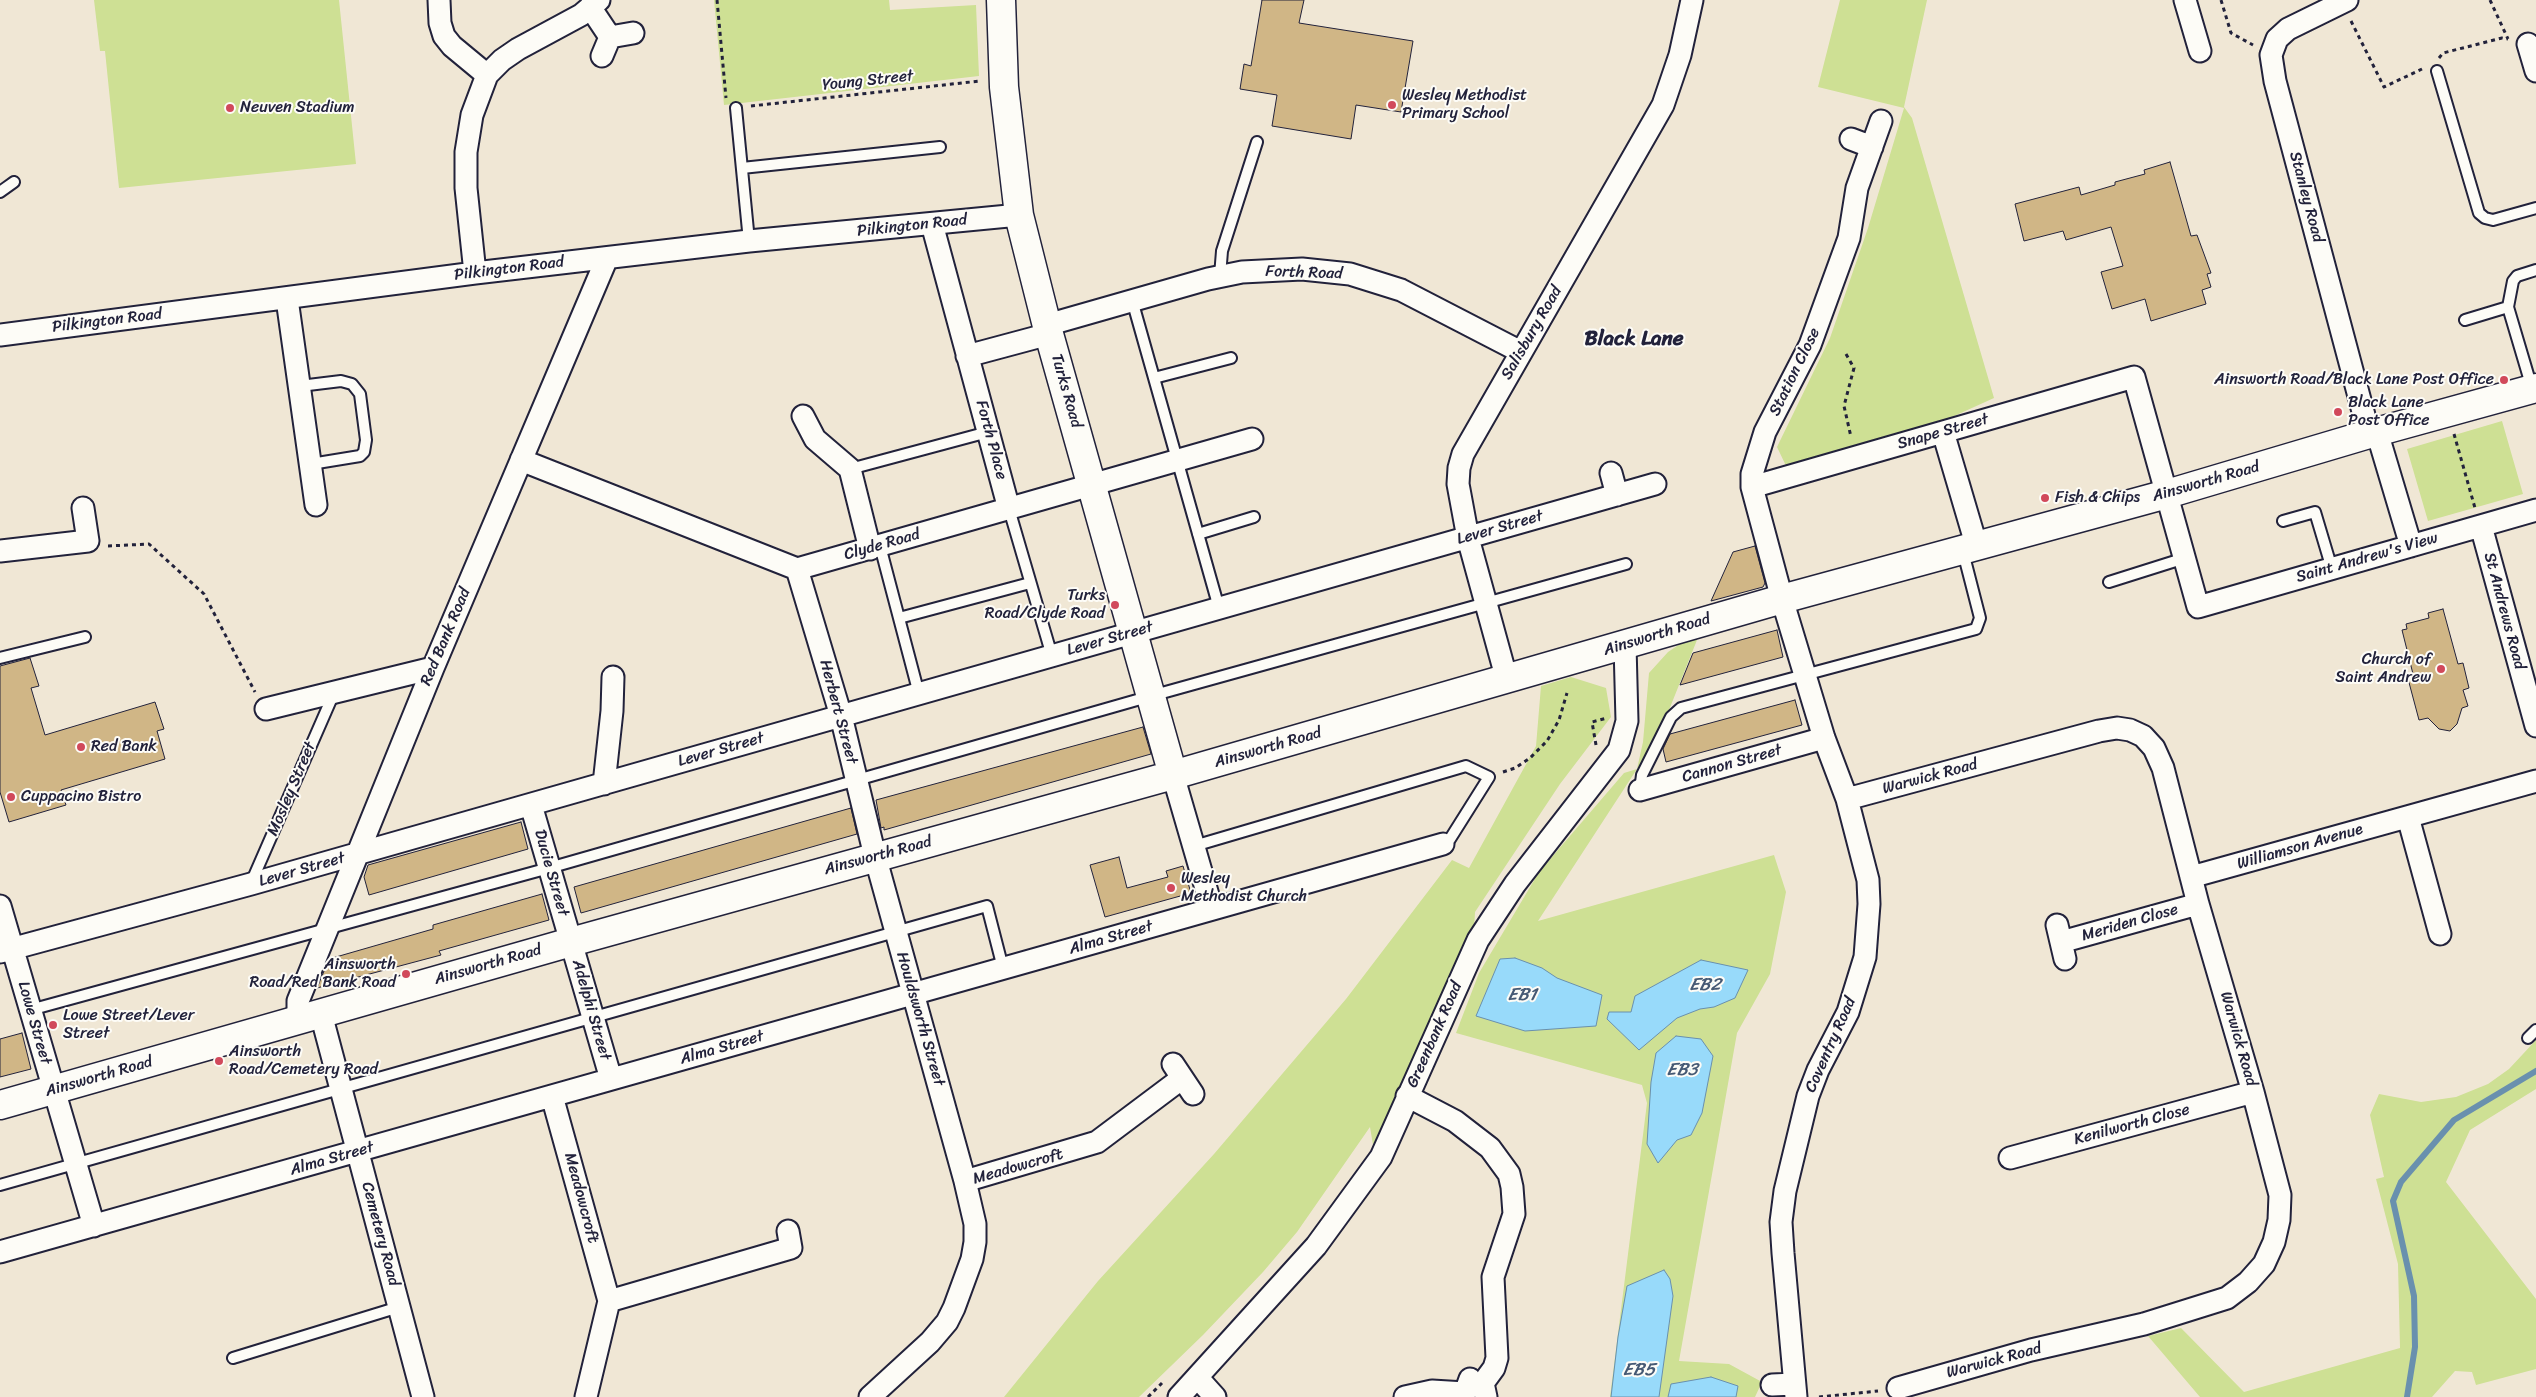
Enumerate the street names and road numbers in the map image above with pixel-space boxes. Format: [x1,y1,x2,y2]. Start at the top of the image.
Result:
street label: Young Street [822,67,914,95]
street label: Stanley Road [2285,149,2327,245]
street label: Pilkington Road [856,211,968,241]
street label: Pilkington Road [453,253,565,285]
street label: Forth Road [1265,262,1343,284]
street label: Salisbury Road [1497,283,1567,383]
street label: Pilkington Road [51,305,163,337]
street label: Station Close [1765,325,1825,419]
street label: Turks Road [1046,352,1086,430]
street label: Forth Place [971,398,1011,482]
street label: Snape Street [1895,410,1991,454]
street label: Ainsworth Road [2150,458,2262,506]
street label: Lever Street [1455,507,1545,549]
street label: Clyde Road [842,525,922,565]
street label: Saint Andrew's View [2294,529,2440,587]
street label: St Andrews Road [2479,550,2529,672]
street label: Red Bank Road [417,585,475,689]
street label: Ainsworth Road [1601,610,1713,660]
street label: Lever Street [1065,618,1155,660]
street label: Herbert Street [815,658,861,766]
street label: Ainsworth Road [1212,724,1324,772]
street label: Lever Street [676,729,766,771]
street label: Mosley Street [264,739,320,839]
street label: Cannon Street [1680,741,1784,787]
street label: Warwick Road [1881,755,1979,799]
street label: Williamson Avenue [2235,820,2365,874]
street label: Ducie Street [530,828,572,918]
street label: Ainsworth Road [822,832,934,880]
street label: Lever Street [257,849,347,891]
street label: Meriden Close [2080,900,2180,946]
street label: Alma Street [1067,917,1155,959]
street label: Ainsworth Road [432,941,544,989]
street label: Houldsworth Street [892,950,948,1088]
street label: Adelphi Street [567,958,615,1062]
street label: Lowe Street [13,979,55,1067]
street label: Greenbank Road [1403,979,1467,1091]
street label: Warwick Road [2215,990,2261,1088]
street label: Coventry Road [1801,994,1861,1096]
street label: Alma Street [678,1027,766,1069]
street label: Ainsworth Road [43,1053,155,1101]
street label: Kenilworth Close [2072,1100,2192,1150]
street label: Alma Street [288,1138,376,1180]
street label: Meadowcroft [971,1145,1065,1189]
street label: Meadowcroft [560,1151,602,1245]
street label: Cemetery Road [357,1180,403,1288]
street label: Warwick Road [1945,1339,2043,1383]

